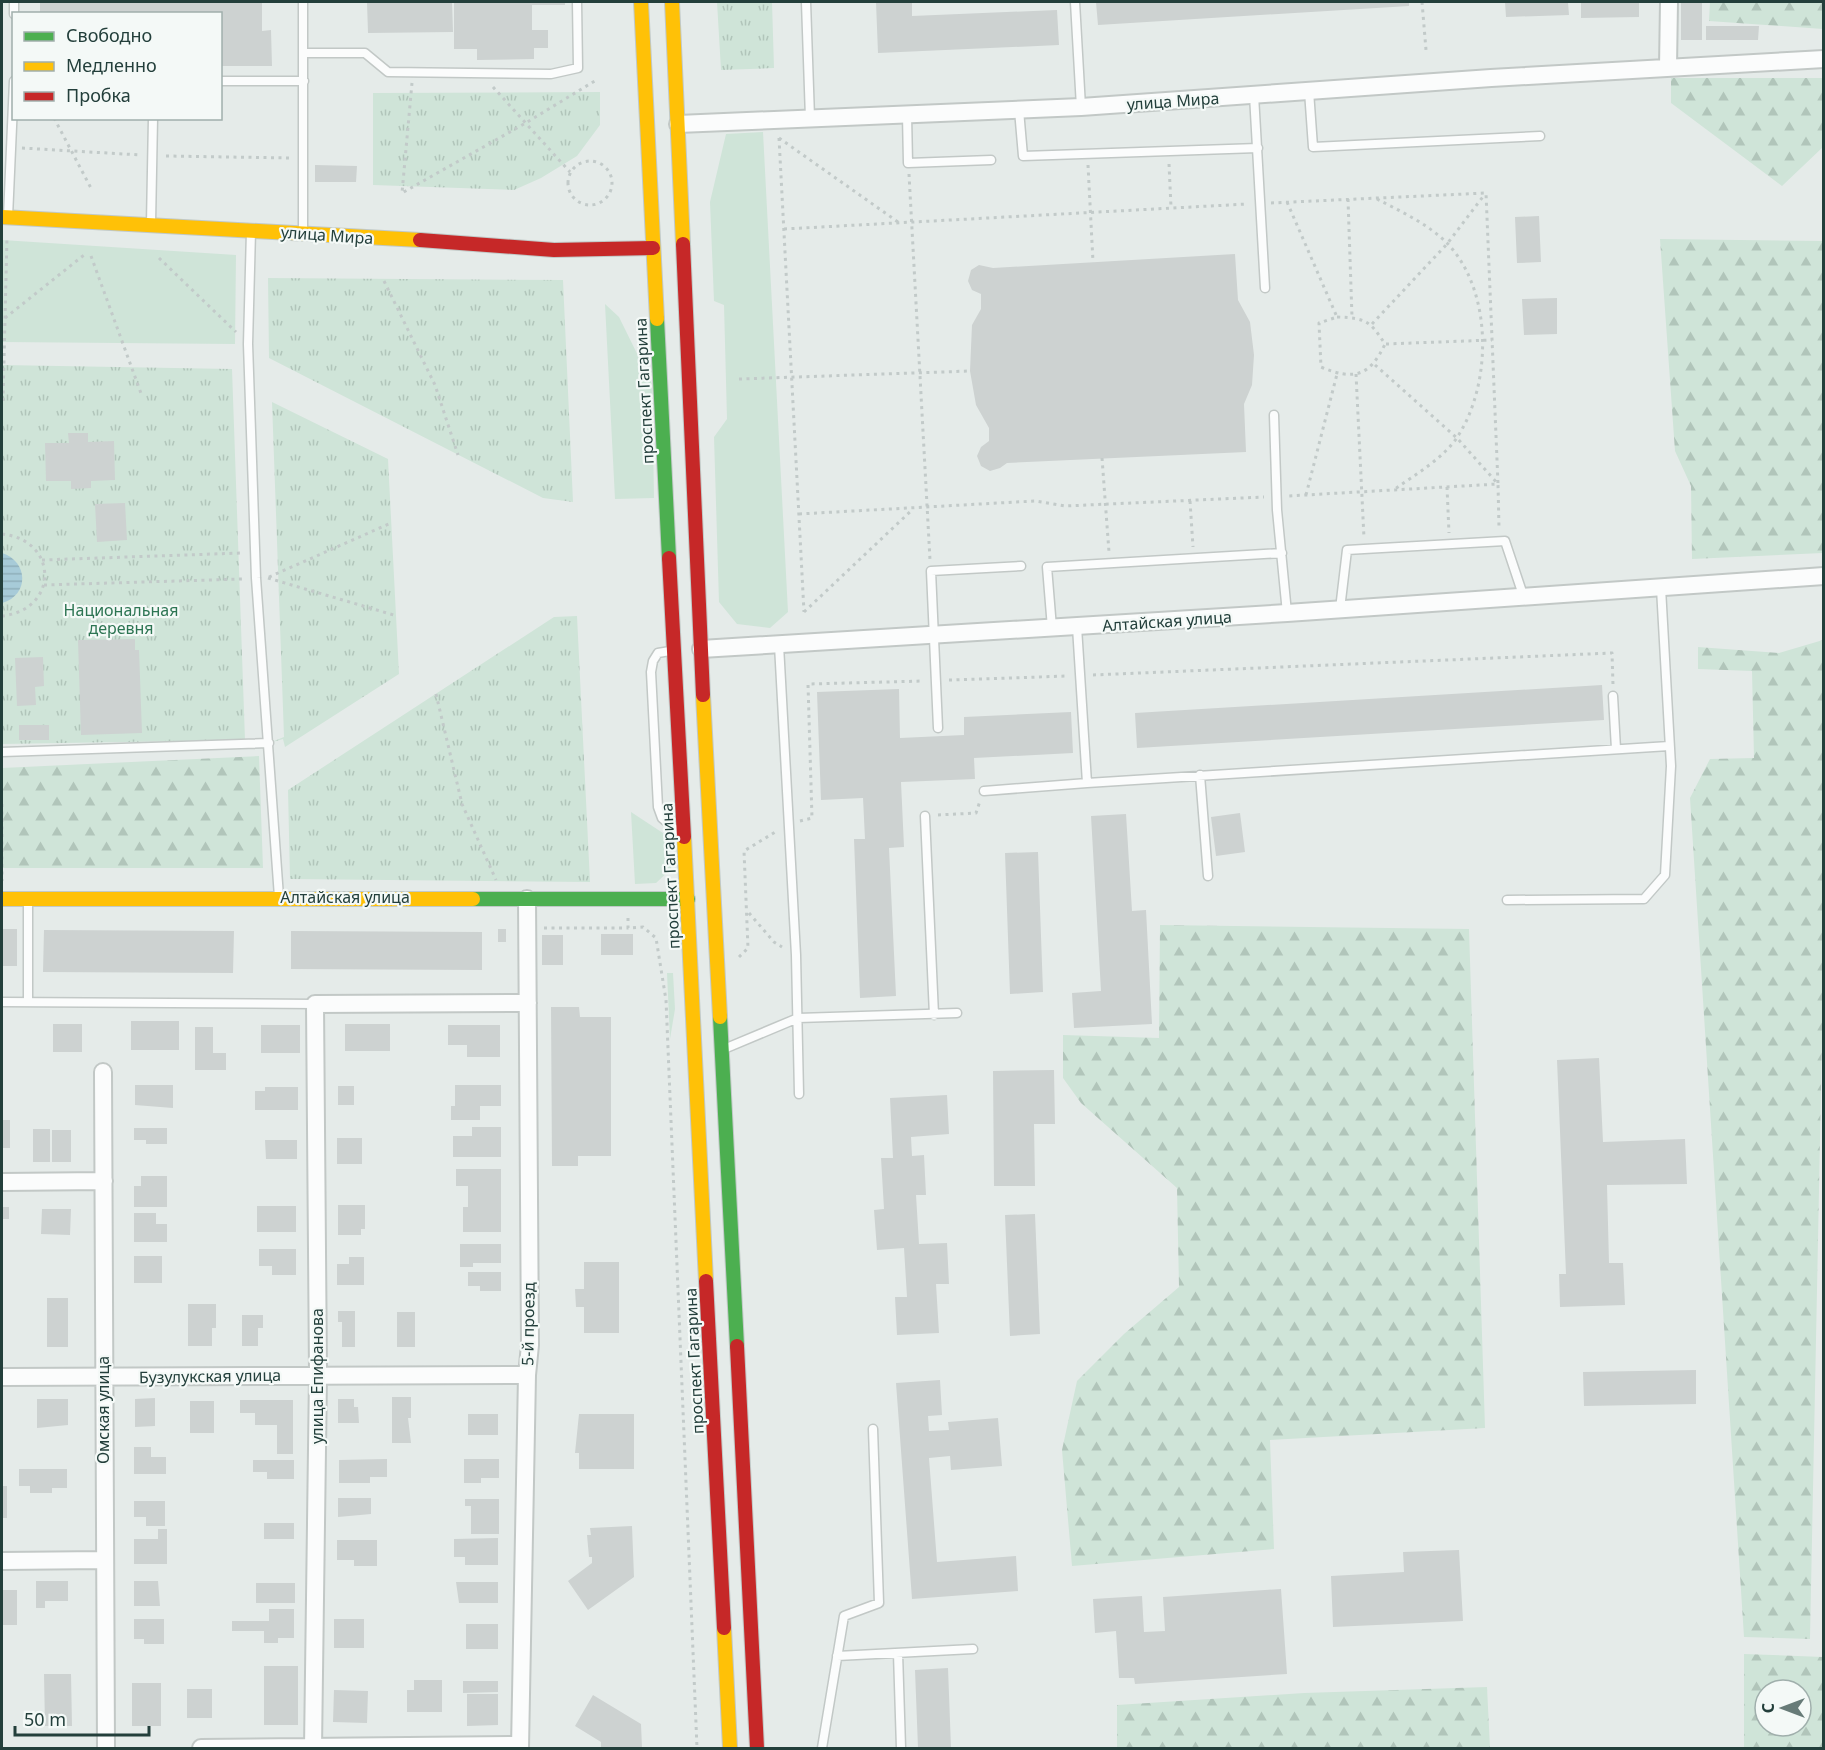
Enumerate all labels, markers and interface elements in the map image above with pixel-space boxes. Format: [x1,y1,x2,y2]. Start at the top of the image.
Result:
legend [12,12,222,120]
text: Свободно [66,23,152,47]
text: Медленно [66,53,157,77]
text: Пробка [66,83,131,107]
street label: улица Мира [1126,87,1220,115]
street label: улица Мира [280,221,374,249]
street label: проспект Гагарина [629,317,659,465]
park label: Национальная деревня [64,599,178,639]
street label: Алтайская улица [1102,606,1232,636]
street label: проспект Гагарина [655,802,685,950]
street label: Алтайская улица [280,886,410,908]
street label: 5-й проезд [516,1282,540,1366]
street label: проспект Гагарина [679,1287,709,1435]
street label: улица Епифанова [306,1308,328,1444]
street label: Омская улица [92,1356,114,1464]
street label: Бузулукская улица [139,1364,281,1388]
north arrow [1753,1678,1813,1738]
scale bar [15,1699,148,1737]
text: С [1757,1703,1779,1713]
text: 50 m [24,1707,66,1731]

